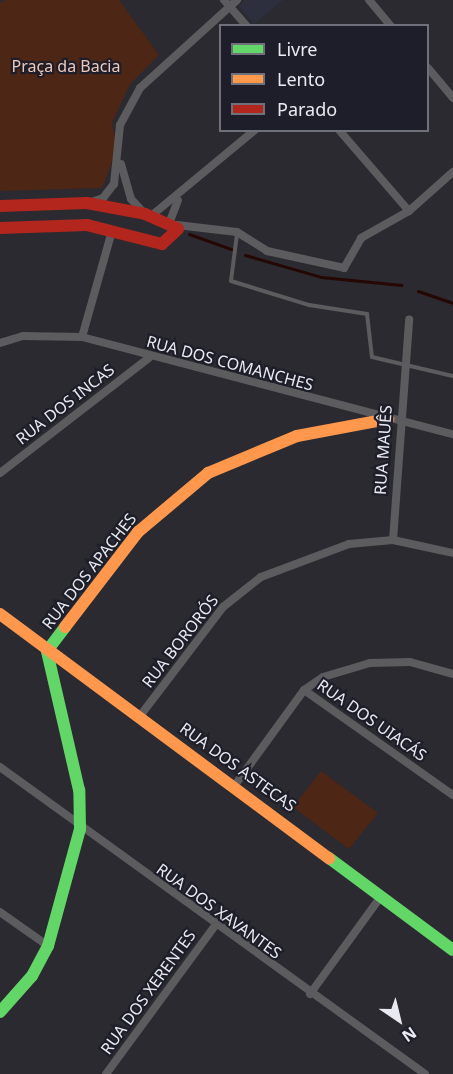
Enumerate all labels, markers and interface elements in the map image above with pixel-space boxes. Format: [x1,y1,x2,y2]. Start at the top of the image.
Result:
legend [219,24,429,132]
text: Livre [277,37,317,61]
park label: Praça da Bacia [12,56,120,76]
text: Lento [277,67,325,91]
text: Parado [277,97,337,121]
street label: RUA DOS COMANCHES [145,331,315,395]
street label: RUA DOS INCAS [12,360,118,448]
street label: RUA MAUÊS [370,404,396,496]
street label: RUA DOS APACHES [38,509,140,633]
street label: RUA BORORÓS [138,591,222,691]
street label: RUA DOS UIACÁS [314,675,430,765]
street label: RUA DOS ASTECAS [176,718,300,816]
street label: RUA DOS XAVANTES [153,859,285,963]
street label: RUA DOS XERENTES [96,926,200,1058]
north arrow [369,990,429,1050]
text: N [398,1022,421,1047]

